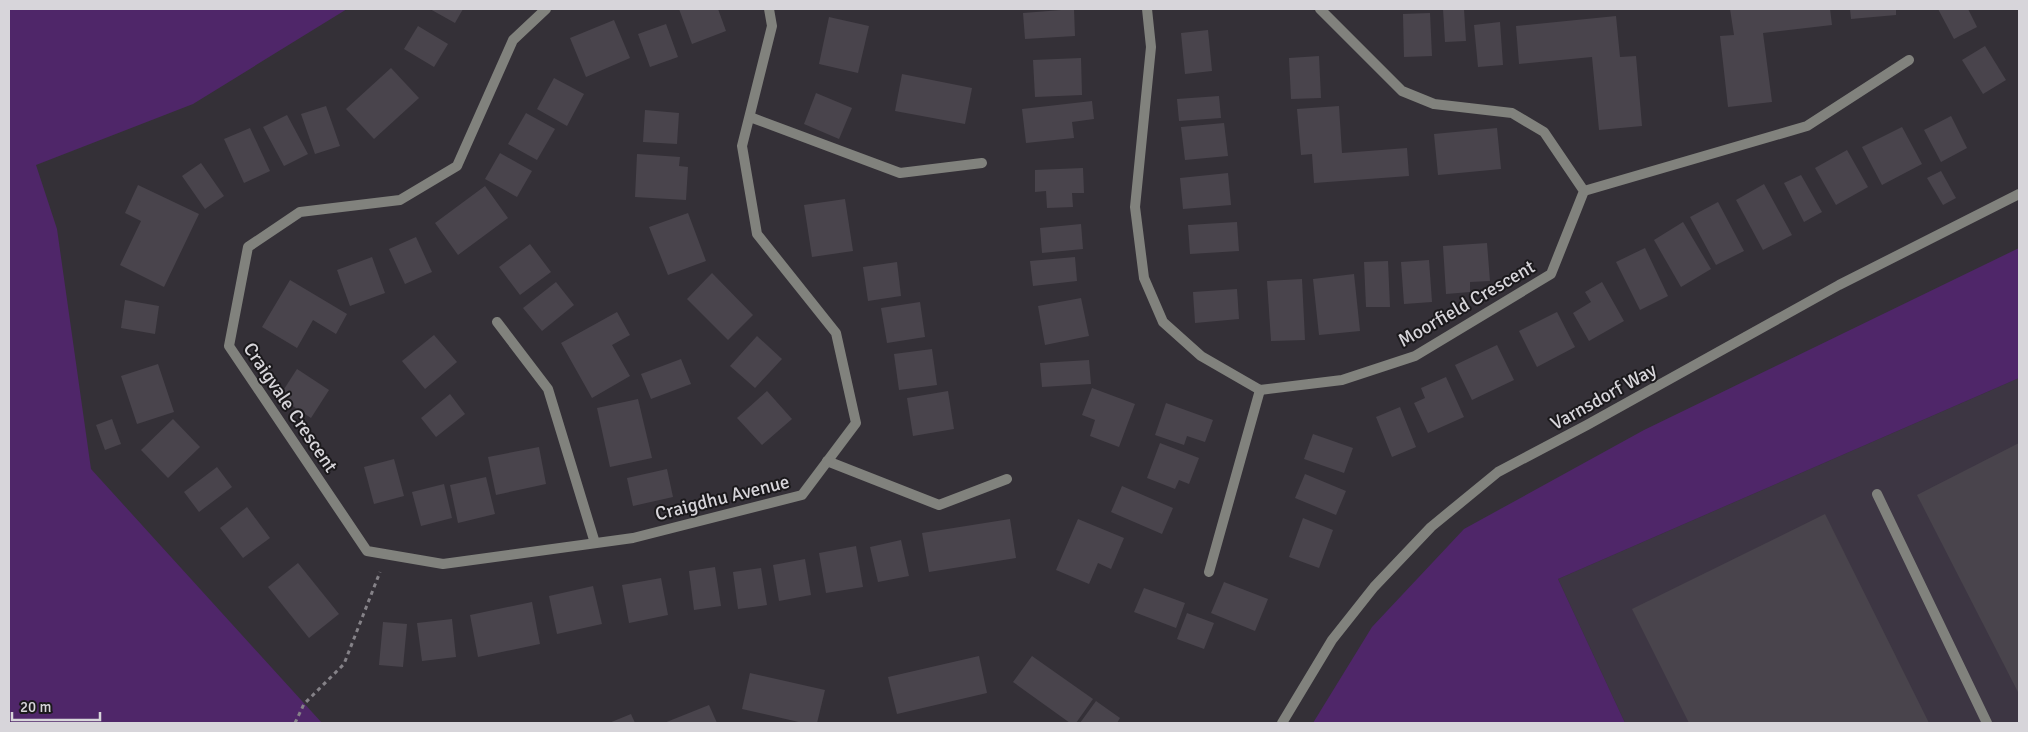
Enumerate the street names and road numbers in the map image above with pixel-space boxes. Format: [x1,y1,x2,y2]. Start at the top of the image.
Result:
street label: Moorfield Crescent [1394,255,1540,353]
street label: Craigvale Crescent [238,338,343,478]
street label: Varnsdorf Way [1546,358,1661,436]
street label: Craigdhu Avenue [653,470,792,526]

